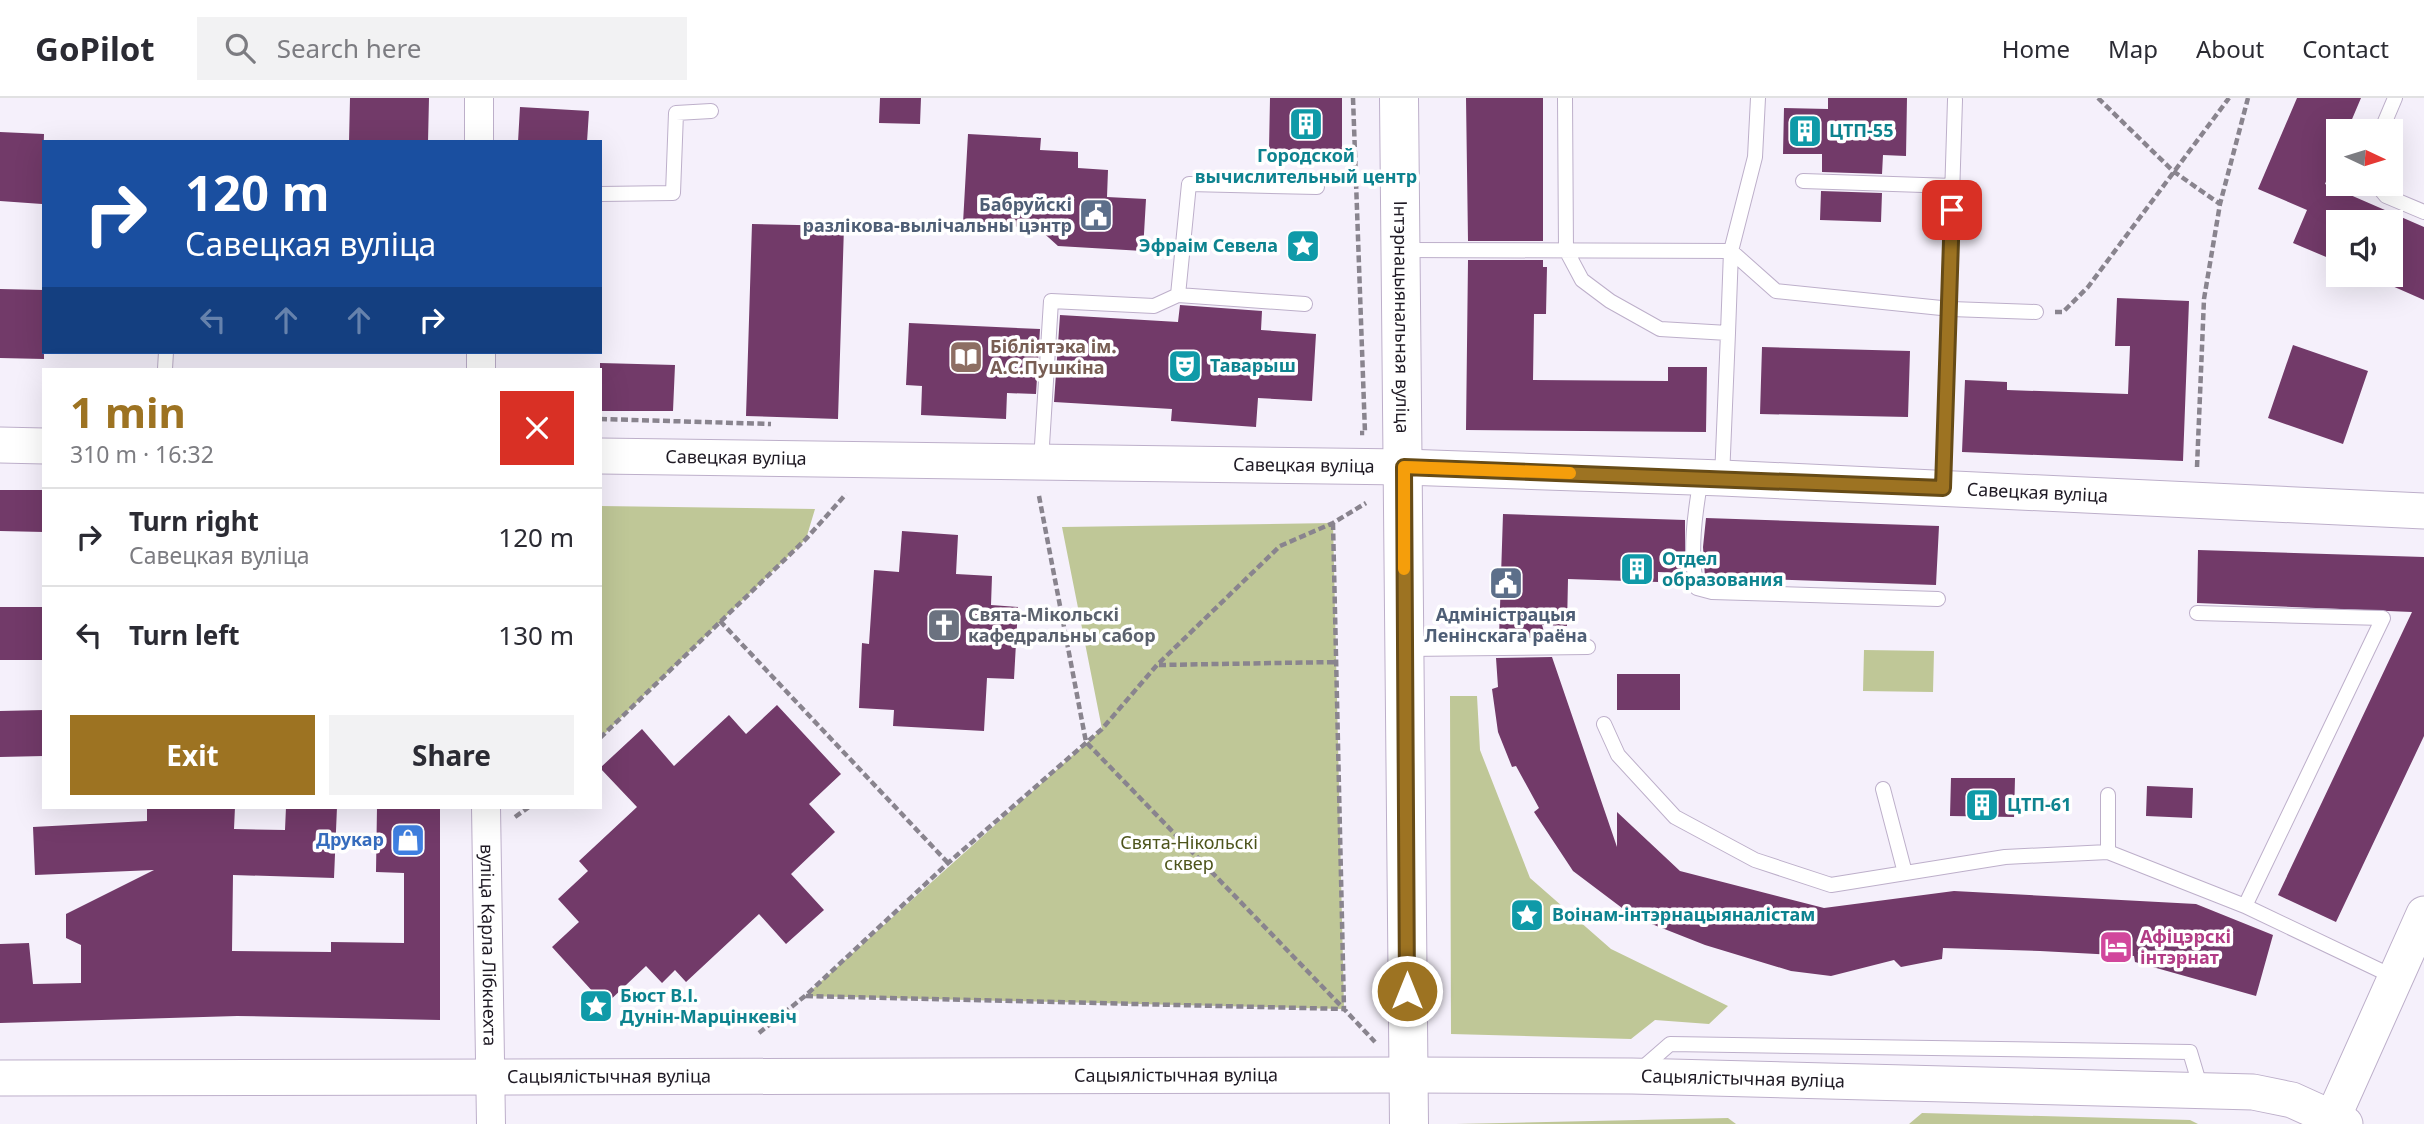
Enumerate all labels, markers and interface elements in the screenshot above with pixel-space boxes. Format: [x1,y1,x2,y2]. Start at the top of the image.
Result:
search box [197,17,687,80]
text: GoPilot [35,26,155,71]
icon: search [221,29,259,67]
text: Search here [277,30,421,66]
text: Home [2002,32,2070,65]
text: Map [2108,32,2158,65]
text: About [2196,32,2264,65]
text: Contact [2302,32,2389,65]
building icon: Городской вычислительный центр [1287,105,1325,143]
building icon: ЦТП-55 [1786,112,1824,150]
place label: ЦТП-55 [1829,118,1893,142]
north arrow [2326,119,2403,196]
map controls [2326,119,2403,287]
place label: Городской вычислительный центр [1195,143,1417,188]
text: 120 m [185,159,330,225]
icon: right [70,168,161,259]
pin [1922,180,1982,240]
icon: arrive [1933,191,1971,229]
place label: Бабруйскі разлікова-вылічальны цэнтр [802,192,1072,237]
public building icon: Бабруйскі разлікова-вылічальны цэнтр [1077,196,1115,234]
street label: Інтэрнацыянальная вуліца [1389,200,1415,433]
button: sound [2326,210,2403,287]
text: Савецкая вуліца [185,222,436,265]
place icon: Эфраім Севела [1284,227,1322,265]
place label: Эфраім Севела [1139,233,1278,257]
icon: left [194,301,232,339]
icon: ahead [267,301,305,339]
icon: ahead [340,301,378,339]
icon: right [413,301,451,339]
place label: Бібліятэка ім. А.С.Пушкіна [990,334,1116,379]
library icon: Бібліятэка ім. А.С.Пушкіна [947,338,985,376]
theatre icon: Таварыш [1166,347,1204,385]
place label: Таварыш [1210,353,1296,377]
text: 1 min [70,383,186,440]
button: close [500,391,574,465]
text: 310 m · 16:32 [70,438,214,470]
street label: Савецкая вуліца [665,444,807,470]
street label: Савецкая вуліца [1233,452,1375,478]
street label: Савецкая вуліца [1966,477,2109,507]
text: Turn right [129,503,259,539]
icon: right [70,518,108,556]
text: 120 m [498,519,574,555]
text: Савецкая вуліца [129,539,310,571]
place label: Отдел образования [1662,546,1783,591]
building icon: Отдел образования [1618,550,1656,588]
public building icon: Адміністрацыя Ленінскага раёна [1487,564,1525,602]
place label: Свята-Мікольскі кафедральны сабор [968,602,1156,647]
place label: Адміністрацыя Ленінскага раёна [1425,602,1587,647]
church icon: Свята-Мікольскі кафедральны сабор [925,606,963,644]
icon: left [70,616,108,654]
text: Turn left [129,617,240,653]
text: 130 m [498,617,574,653]
button: Exit [70,715,315,795]
button: Share [329,715,574,795]
building icon: ЦТП-61 [1963,786,2001,824]
place label: ЦТП-61 [2007,792,2071,816]
shop icon: Друкар [389,821,427,859]
place label: Друкар [316,827,384,851]
park label: Свята-Нікольскі сквер [1120,830,1258,875]
street label: вуліца Карла Лібкнехта [476,844,503,1046]
place icon: Воінам-інтэрнацыяналістам [1508,896,1546,934]
place label: Воінам-інтэрнацыяналістам [1552,902,1815,926]
place label: Афіцэрскі інтэрнат [2140,924,2231,969]
hotel icon: Афіцэрскі інтэрнат [2097,928,2135,966]
position arrow [1370,954,1444,1028]
place label: Бюст В.І. Дунін-Марцінкевіч [620,983,797,1028]
place icon: Бюст В.І. Дунін-Марцінкевіч [577,987,615,1025]
street label: Сацыялістычная вуліца [1074,1062,1278,1087]
street label: Сацыялістычная вуліца [507,1063,711,1088]
street label: Сацыялістычная вуліца [1641,1063,1845,1092]

